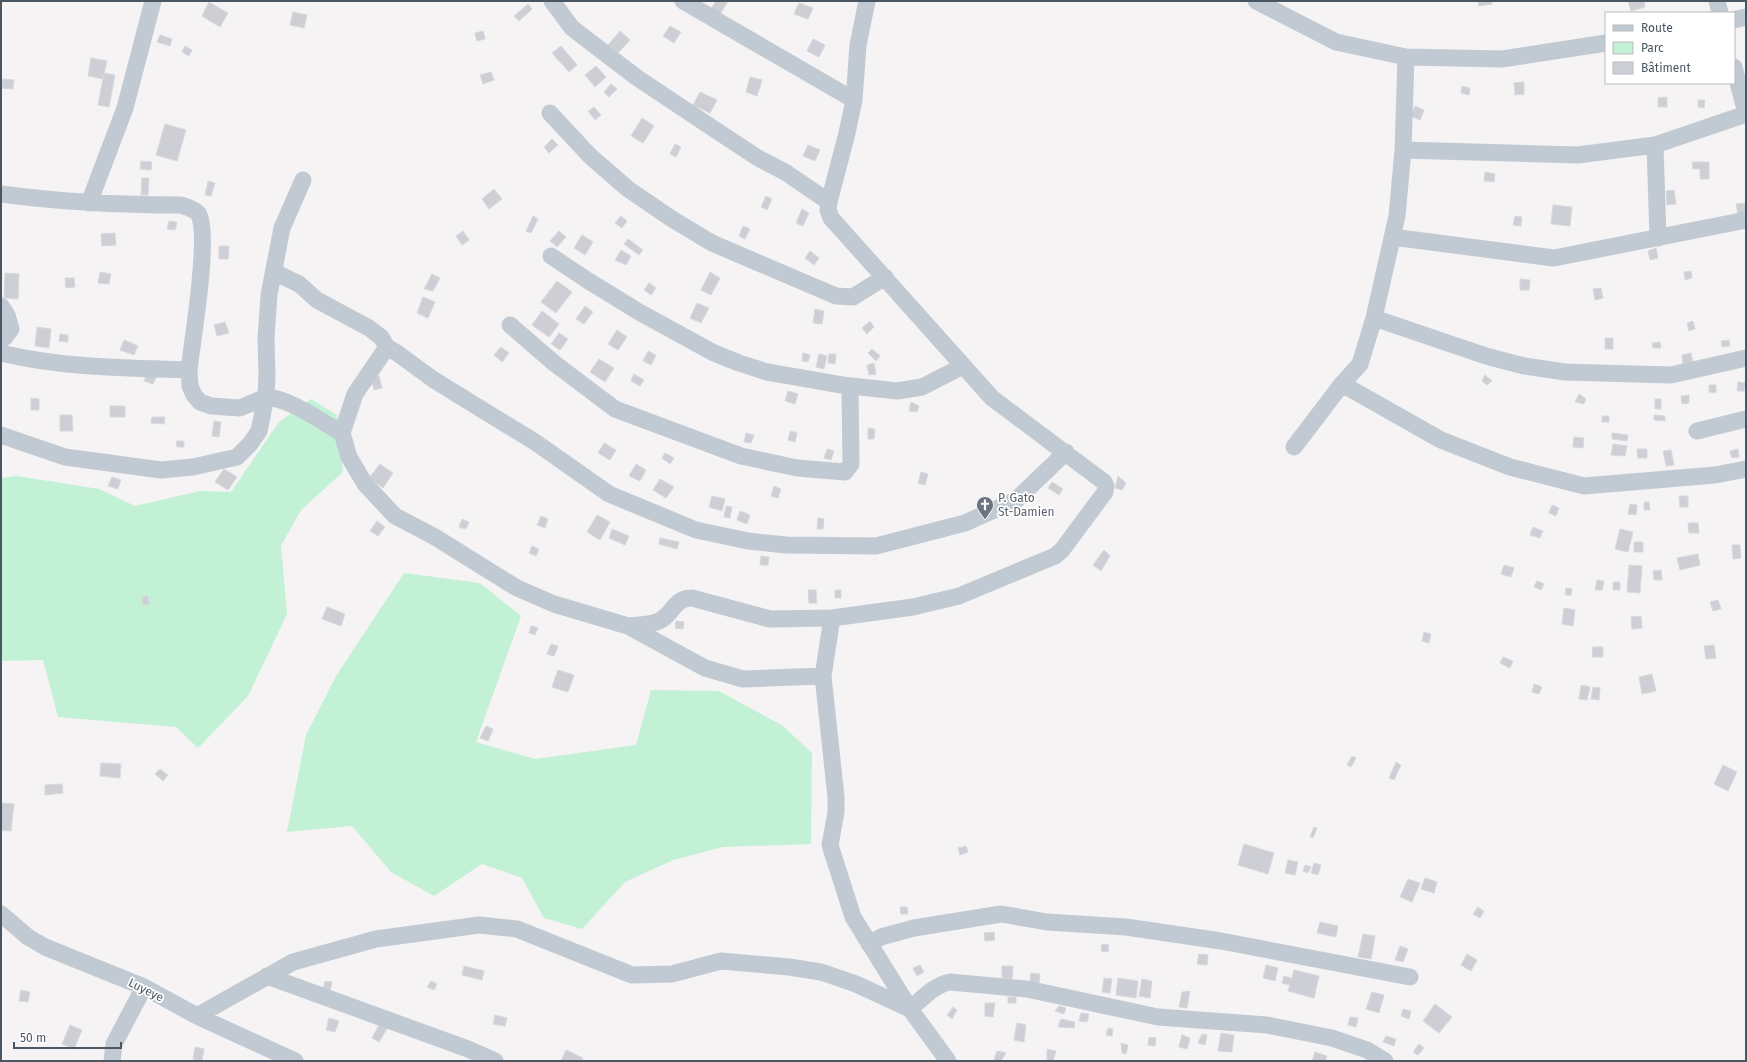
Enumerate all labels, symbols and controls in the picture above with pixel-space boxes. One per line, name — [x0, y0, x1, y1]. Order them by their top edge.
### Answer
legend — [1605, 12, 1735, 84]
text: Route — [1641, 21, 1673, 35]
text: Parc — [1641, 41, 1664, 55]
text: Bâtiment — [1641, 61, 1691, 75]
place label: P. Gato St-Damien — [998, 491, 1055, 519]
church icon: P. Gato St-Damien — [975, 495, 995, 520]
street label: Luyeye — [126, 975, 166, 1005]
scale bar — [14, 1024, 121, 1050]
text: 50 m — [20, 1031, 46, 1045]

